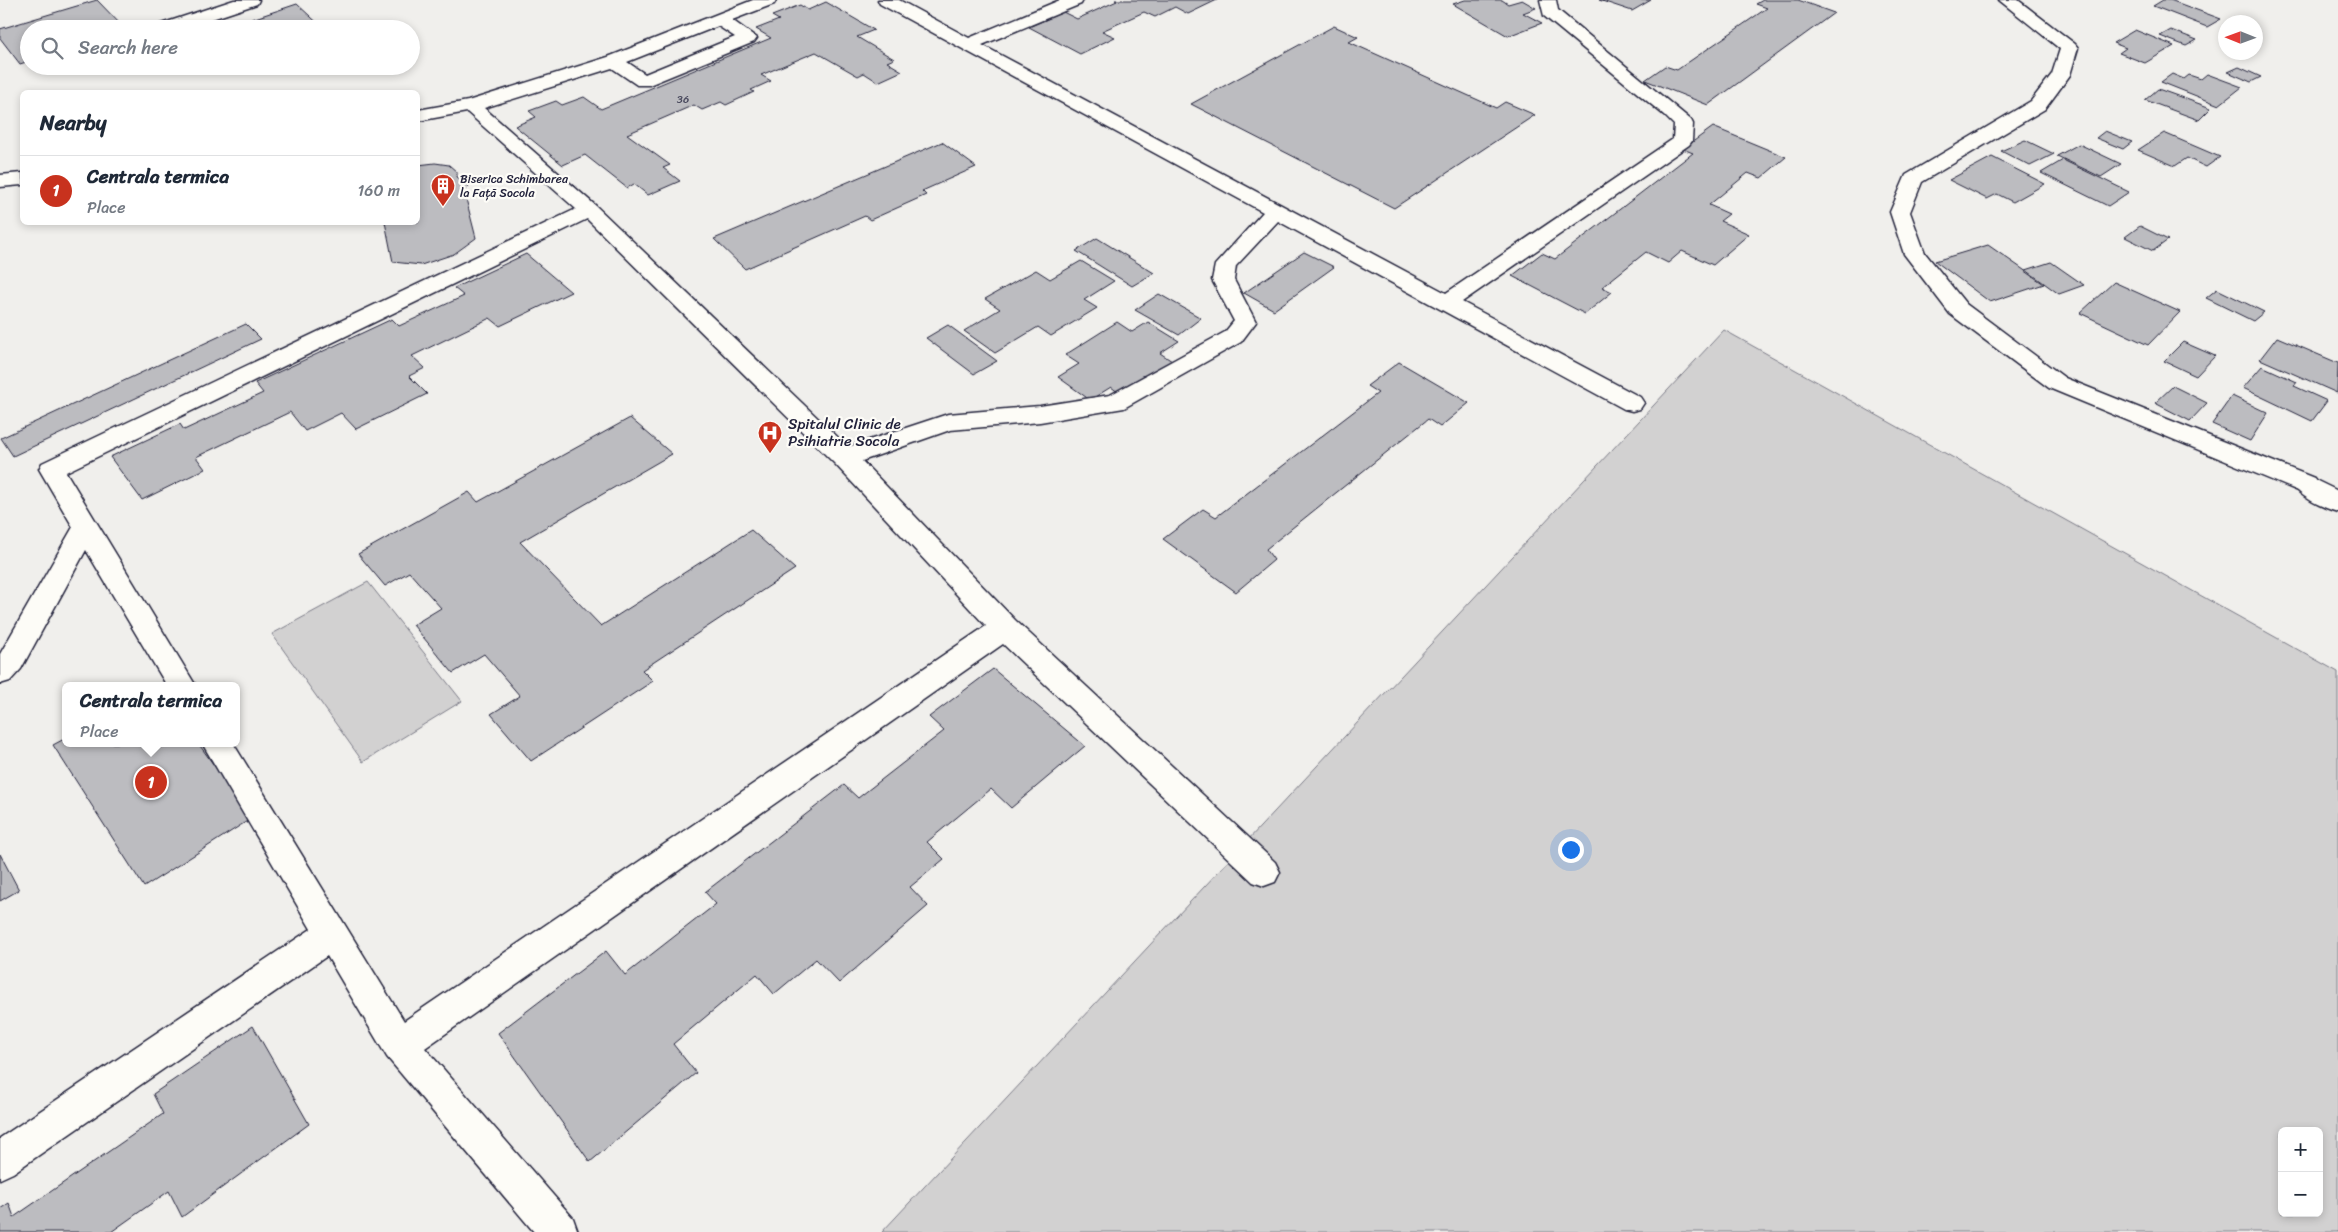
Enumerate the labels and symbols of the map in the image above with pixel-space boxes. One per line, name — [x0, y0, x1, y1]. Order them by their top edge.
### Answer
north arrow — [2218, 15, 2263, 60]
house number: 36 — [677, 90, 689, 109]
place label: Biserica Schimbarea la Față Socola — [460, 168, 569, 204]
building icon: Biserica Schimbarea la Față Socola — [430, 173, 456, 207]
place label: Spitalul Clinic de Psihiatrie Socola — [788, 411, 901, 454]
hospital icon: Spitalul Clinic de Psihiatrie Socola — [757, 420, 783, 454]
pin: 1 — [135, 763, 167, 801]
your location — [1558, 837, 1584, 863]

